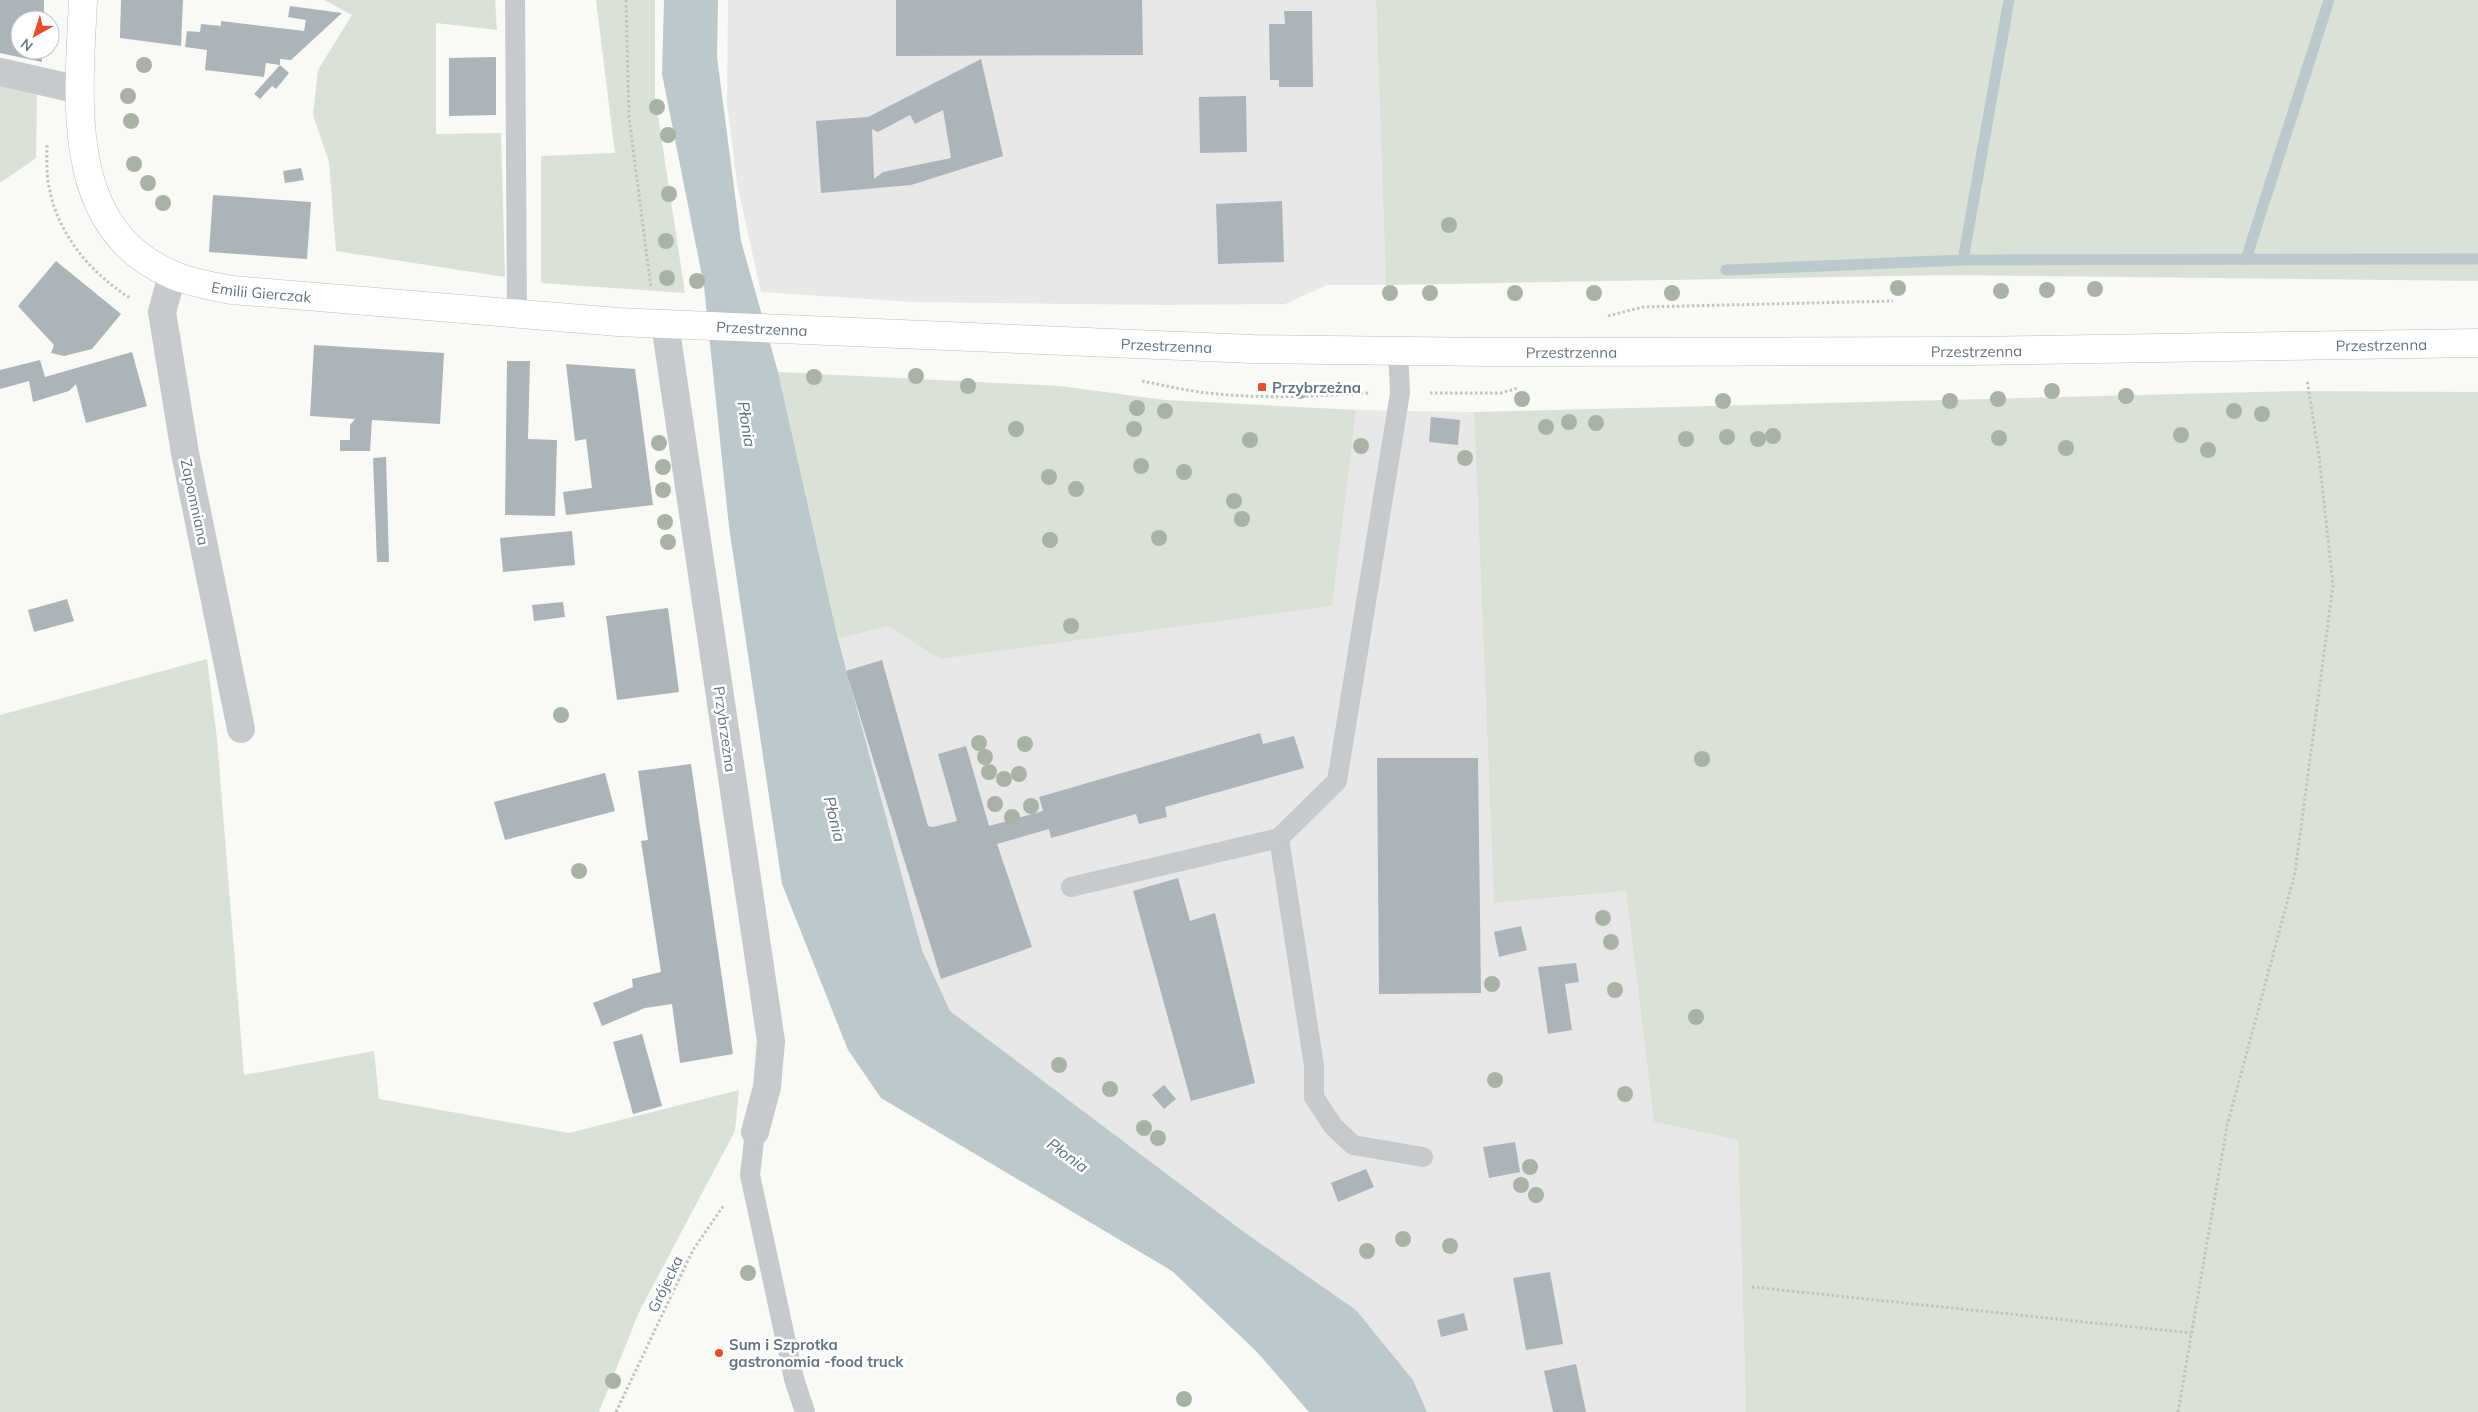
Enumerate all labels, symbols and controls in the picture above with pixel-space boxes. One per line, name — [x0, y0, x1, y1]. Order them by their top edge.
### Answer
north arrow — [10, 10, 60, 60]
text: N — [17, 35, 37, 55]
street label: Emilii Gierczak — [210, 277, 312, 306]
street label: Przestrzenna — [716, 317, 808, 340]
street label: Przestrzenna — [1120, 334, 1213, 357]
street label: Przestrzenna — [2336, 334, 2427, 355]
street label: Przestrzenna — [1931, 341, 2022, 361]
street label: Przestrzenna — [1526, 342, 1617, 361]
place label: Przybrzeżna — [1272, 378, 1361, 397]
marker: Przybrzeżna — [1256, 381, 1268, 393]
water label: Płonia — [734, 400, 761, 449]
street label: Zapomniana — [177, 457, 213, 547]
street label: Przybrzeżna — [710, 685, 740, 773]
water label: Płonia — [820, 794, 850, 844]
water label: Płonia — [1043, 1133, 1093, 1177]
street label: Grójecka — [643, 1253, 687, 1315]
place label: Sum i Szprotka gastronomia -food truck — [729, 1335, 904, 1371]
marker: Sum i Szprotka gastronomia -food truck — [713, 1347, 725, 1359]

